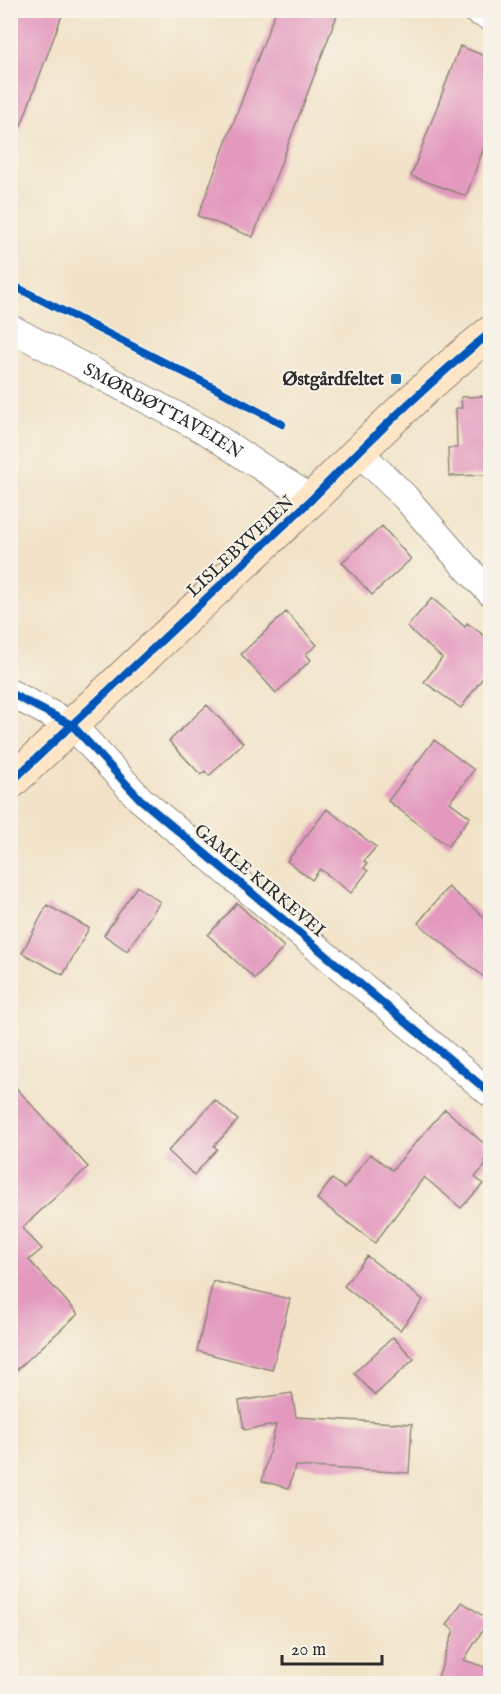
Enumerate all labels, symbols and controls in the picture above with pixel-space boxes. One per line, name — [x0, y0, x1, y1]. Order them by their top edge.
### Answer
street label: SMØRBØTTAVEIEN — [79, 359, 247, 465]
place label: Østgårdfeltet — [283, 369, 385, 392]
marker: Østgårdfeltet — [389, 372, 403, 386]
street label: LISLEBYVEIEN — [182, 491, 300, 603]
street label: GAMLE KIRKEVEI — [189, 820, 330, 943]
scale bar — [282, 1628, 382, 1666]
text: 20 m — [291, 1639, 326, 1662]

